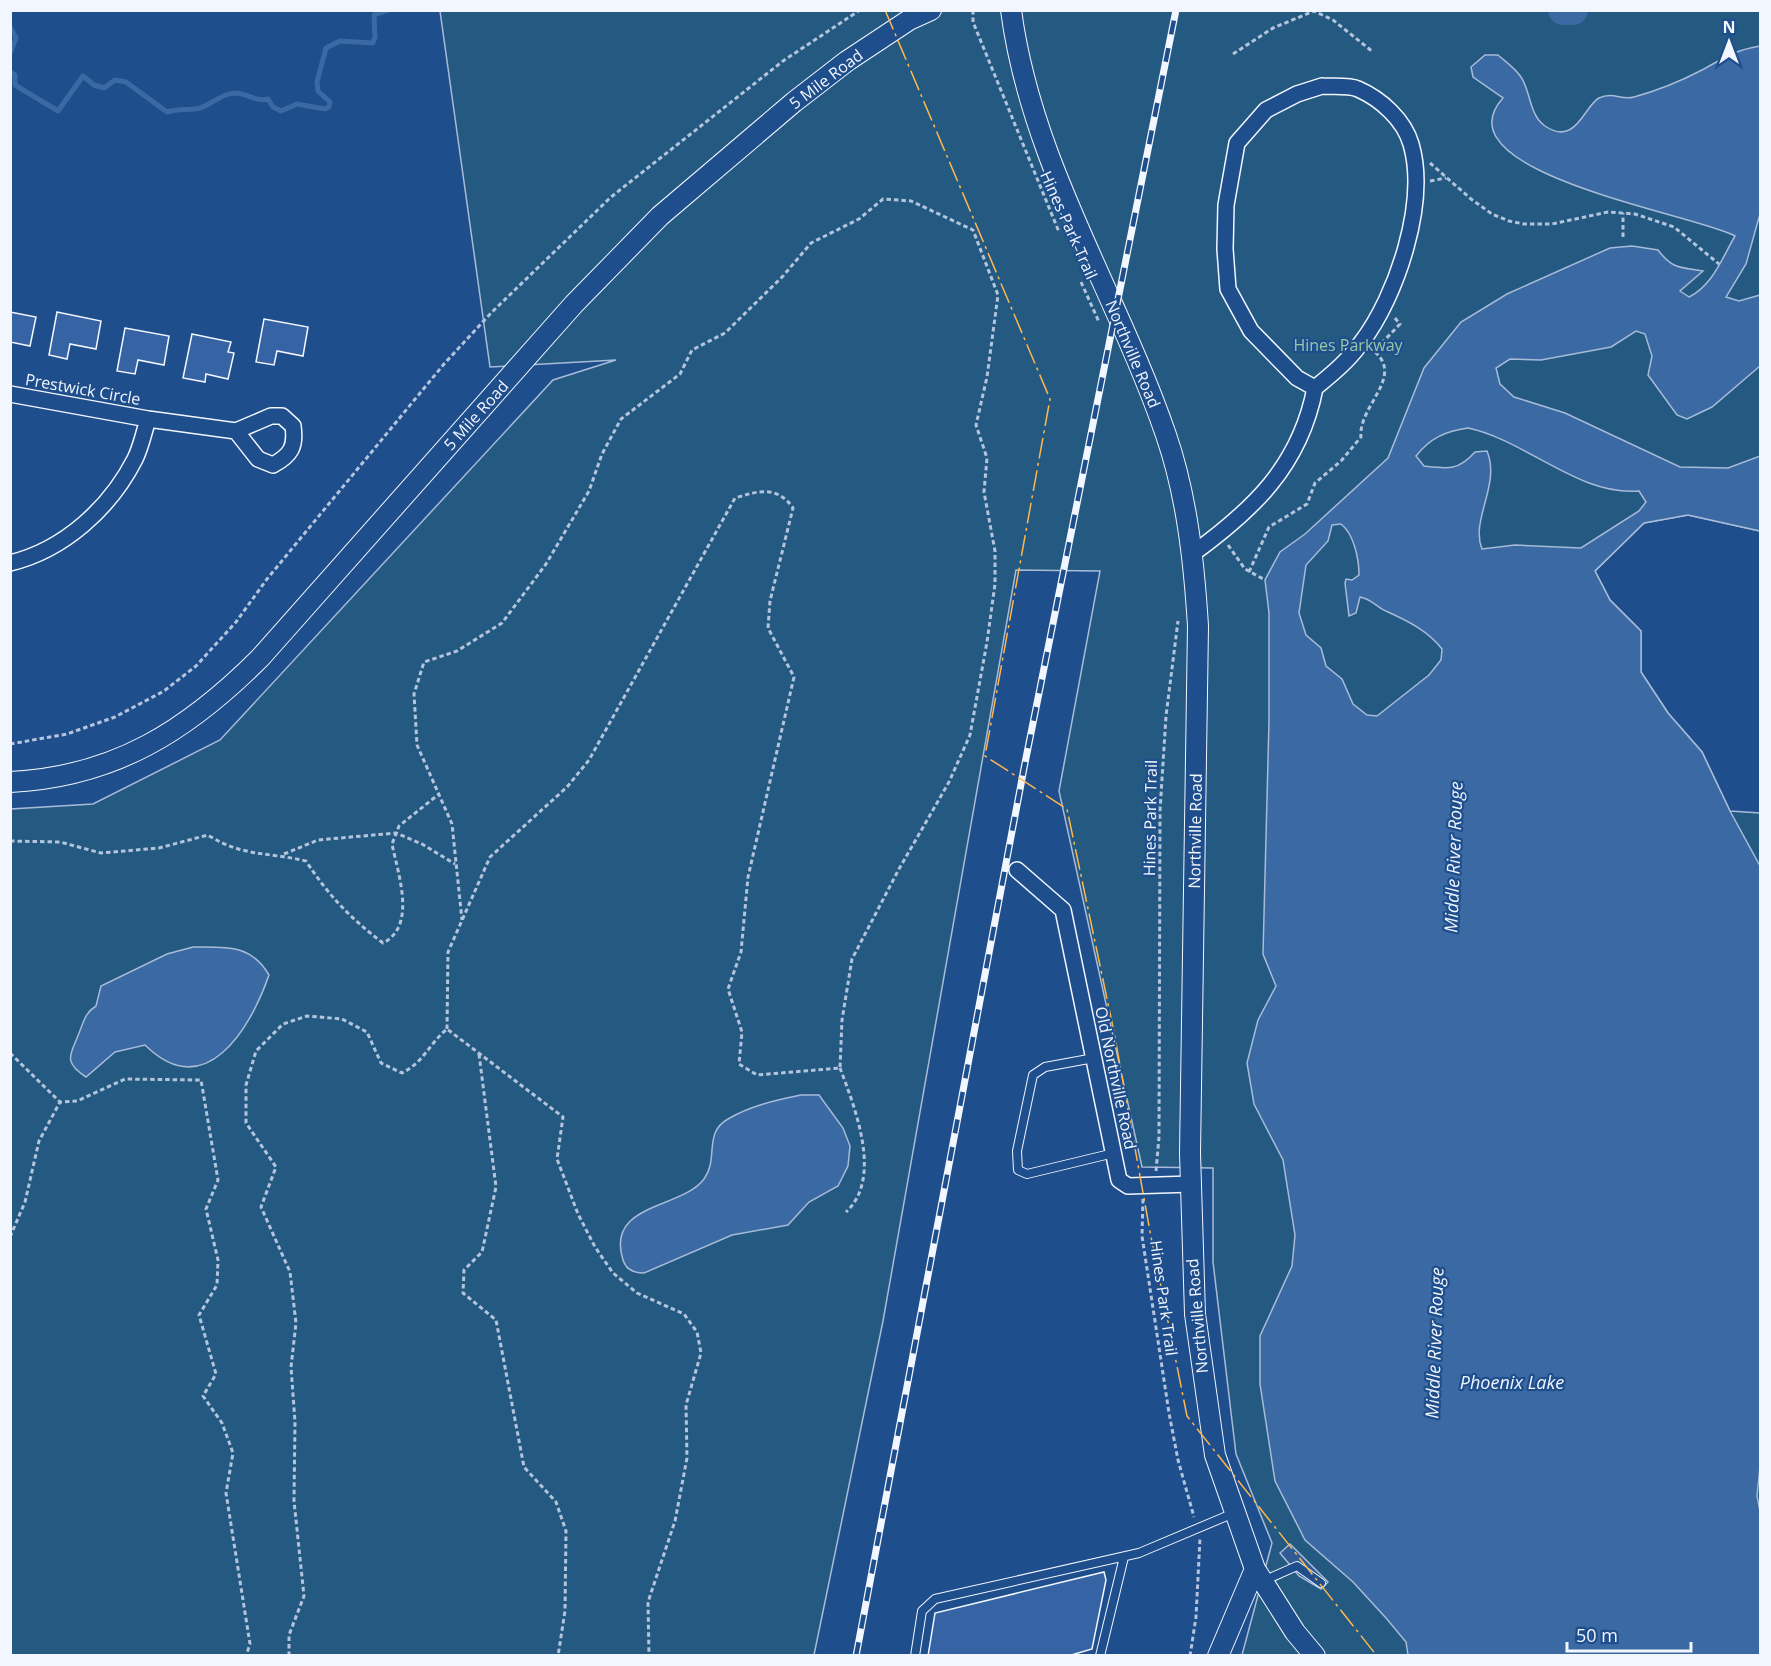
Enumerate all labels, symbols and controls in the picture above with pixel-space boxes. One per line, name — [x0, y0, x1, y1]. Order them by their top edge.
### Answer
north arrow — [1699, 12, 1759, 72]
text: N — [1722, 16, 1736, 38]
street label: 5 Mile Road — [785, 44, 867, 114]
street label: Hines Park Trail — [1035, 167, 1103, 283]
street label: Northville Road — [1100, 297, 1166, 411]
park label: Hines Parkway — [1293, 334, 1404, 356]
street label: Prestwick Circle — [24, 368, 142, 410]
street label: 5 Mile Road — [439, 375, 513, 455]
street label: Hines Park Trail — [1138, 760, 1162, 876]
street label: Northville Road — [1183, 773, 1207, 889]
water label: Middle River Rouge — [1438, 781, 1468, 933]
street label: Old Northville Road — [1090, 1005, 1142, 1151]
street label: Hines Park Trail — [1145, 1239, 1183, 1357]
street label: Northville Road — [1181, 1258, 1213, 1374]
water label: Middle River Rouge — [1419, 1267, 1449, 1419]
water label: Phoenix Lake — [1460, 1370, 1564, 1394]
scale bar — [1567, 1615, 1692, 1653]
text: 50 m — [1576, 1623, 1618, 1647]

